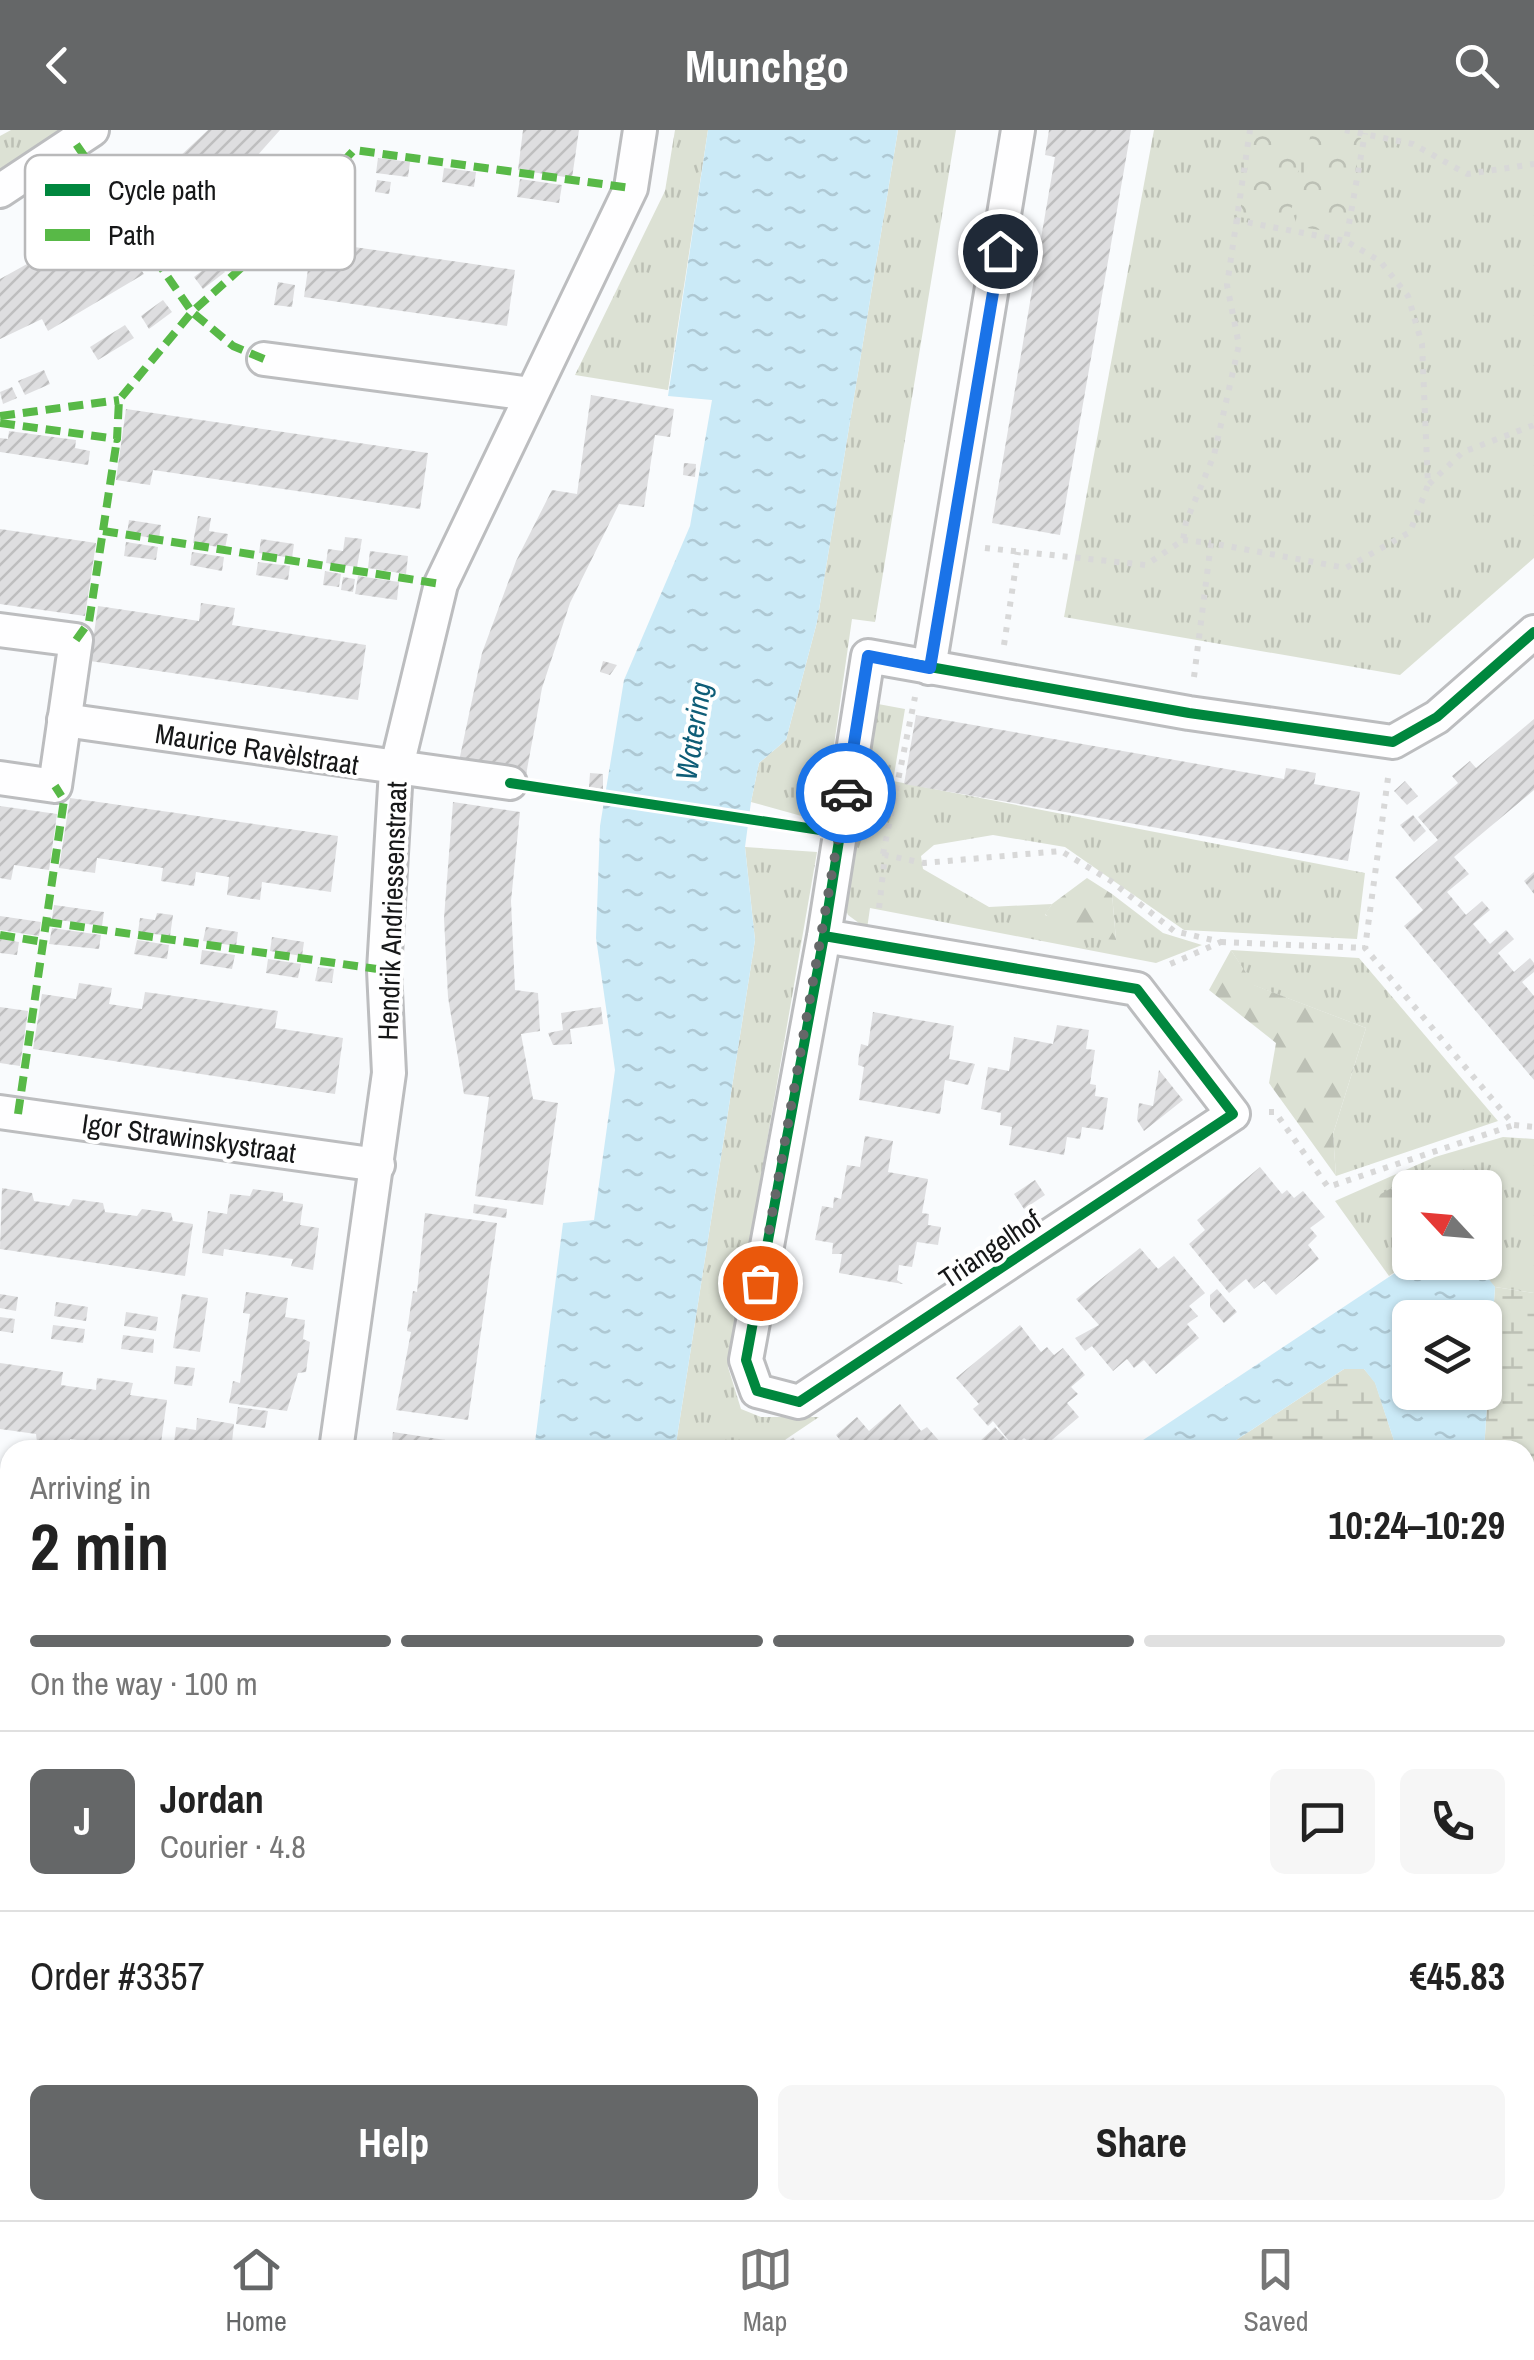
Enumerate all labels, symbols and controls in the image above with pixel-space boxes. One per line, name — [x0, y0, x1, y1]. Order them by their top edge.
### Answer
text: Munchgo — [685, 35, 849, 96]
icon: back — [30, 38, 85, 93]
icon: search — [1449, 38, 1504, 93]
legend — [25, 155, 355, 270]
text: Cycle path — [108, 171, 216, 209]
pin — [958, 209, 1043, 294]
text: Path — [108, 216, 155, 254]
icon: home — [973, 224, 1028, 279]
water label: Watering — [665, 679, 721, 783]
street label: Maurice Ravèlstraat — [153, 714, 361, 784]
courier — [796, 743, 896, 843]
icon: car — [819, 766, 874, 821]
street label: Hendrik Andriessenstraat — [368, 781, 416, 1041]
street label: Igor Strawinskystraat — [80, 1104, 298, 1172]
north arrow — [1392, 1170, 1502, 1280]
map controls — [1392, 1170, 1502, 1410]
street label: Triangelhof — [932, 1201, 1049, 1297]
pin — [718, 1241, 803, 1326]
icon: bag — [733, 1256, 788, 1311]
button: layers — [1392, 1300, 1502, 1410]
text: Arriving in — [30, 1466, 151, 1509]
text: 10:24–10:29 — [1328, 1500, 1505, 1551]
text: 2 min — [30, 1503, 169, 1590]
text: On the way · 100 m — [30, 1662, 258, 1705]
button: chat — [1270, 1769, 1375, 1874]
button: phone — [1400, 1769, 1505, 1874]
text: Jordan — [160, 1774, 264, 1825]
text: J — [74, 1796, 91, 1847]
text: Courier · 4.8 — [160, 1825, 306, 1868]
text: Order #3357 — [30, 1951, 205, 2002]
text: €45.83 — [1410, 1951, 1505, 2002]
button: Help — [30, 2085, 758, 2200]
button: Share — [778, 2085, 1505, 2200]
tab: Home — [225, 2242, 287, 2340]
tab: Map — [738, 2242, 793, 2340]
tab: Saved — [1243, 2242, 1309, 2340]

